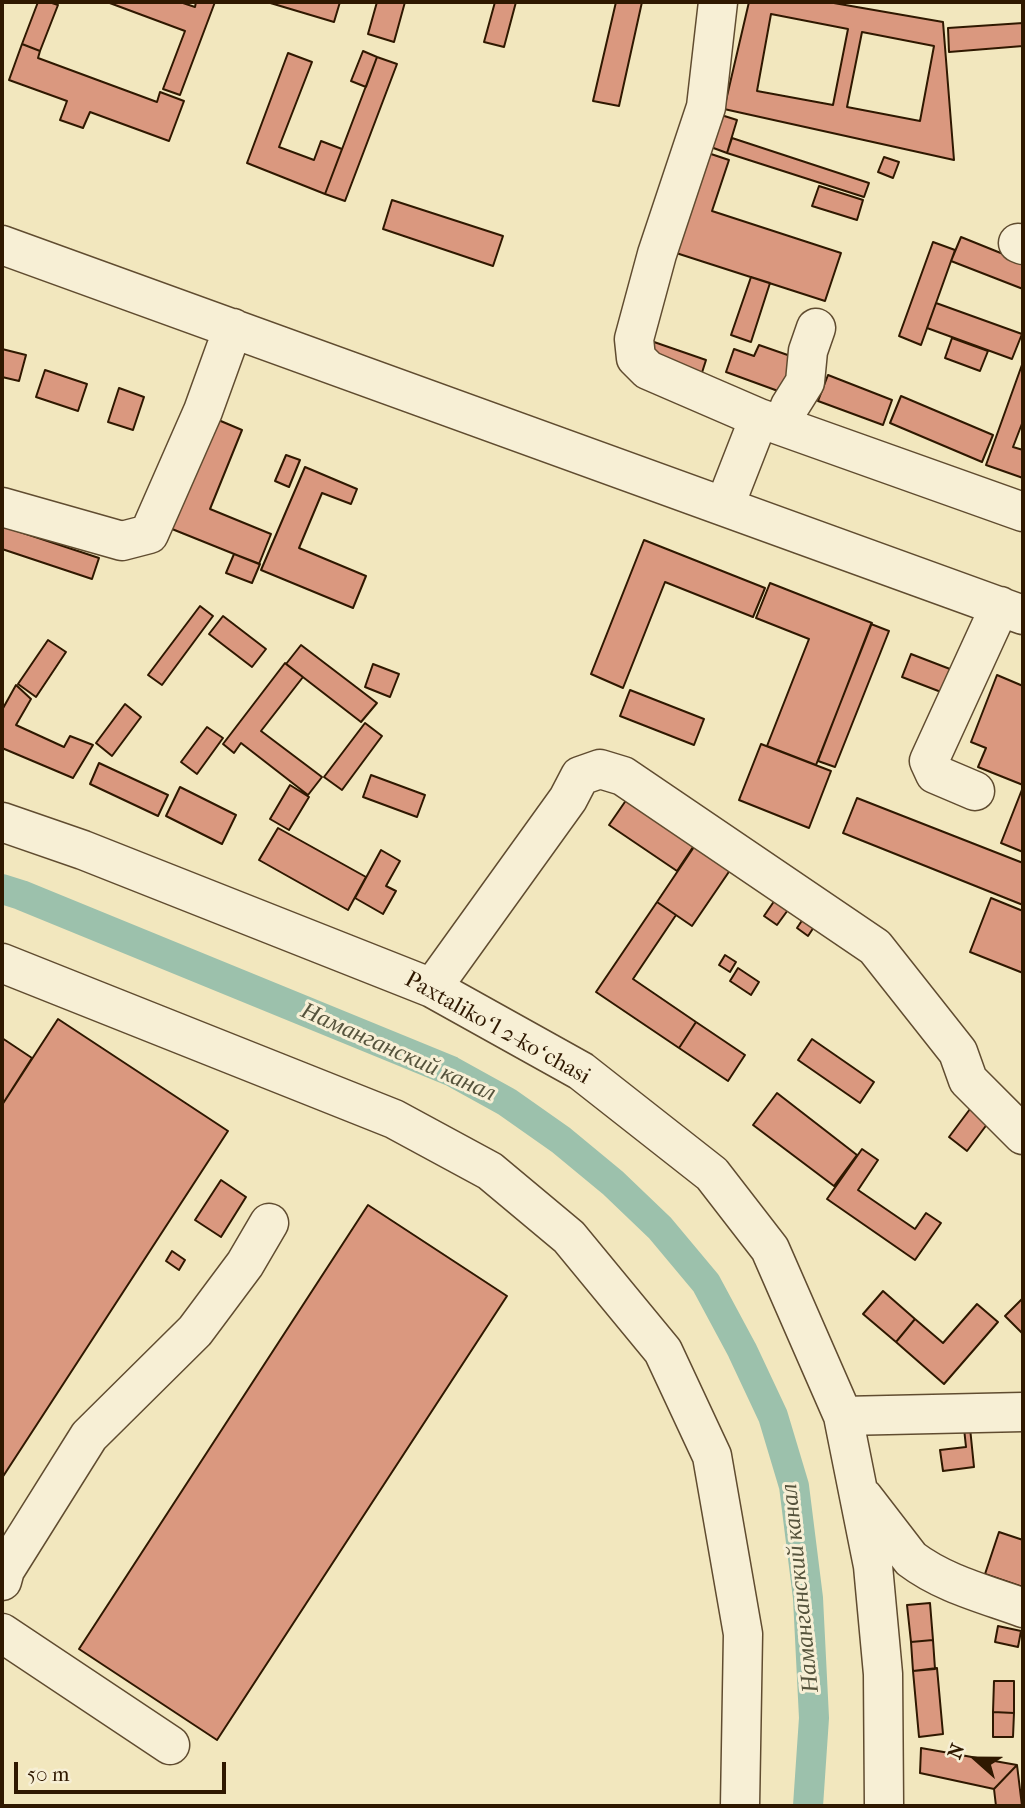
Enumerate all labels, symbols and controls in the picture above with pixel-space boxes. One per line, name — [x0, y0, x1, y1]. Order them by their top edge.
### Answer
street label: Paxtalikoʻl 2-koʻchasi — [399, 967, 595, 1091]
water label: Наманганский канал — [296, 997, 500, 1109]
water label: Наманганский канал — [776, 1482, 826, 1694]
north arrow — [941, 1724, 1011, 1794]
text: N — [944, 1741, 969, 1762]
scale bar — [18, 1748, 229, 1792]
text: 50 m — [27, 1762, 70, 1786]

